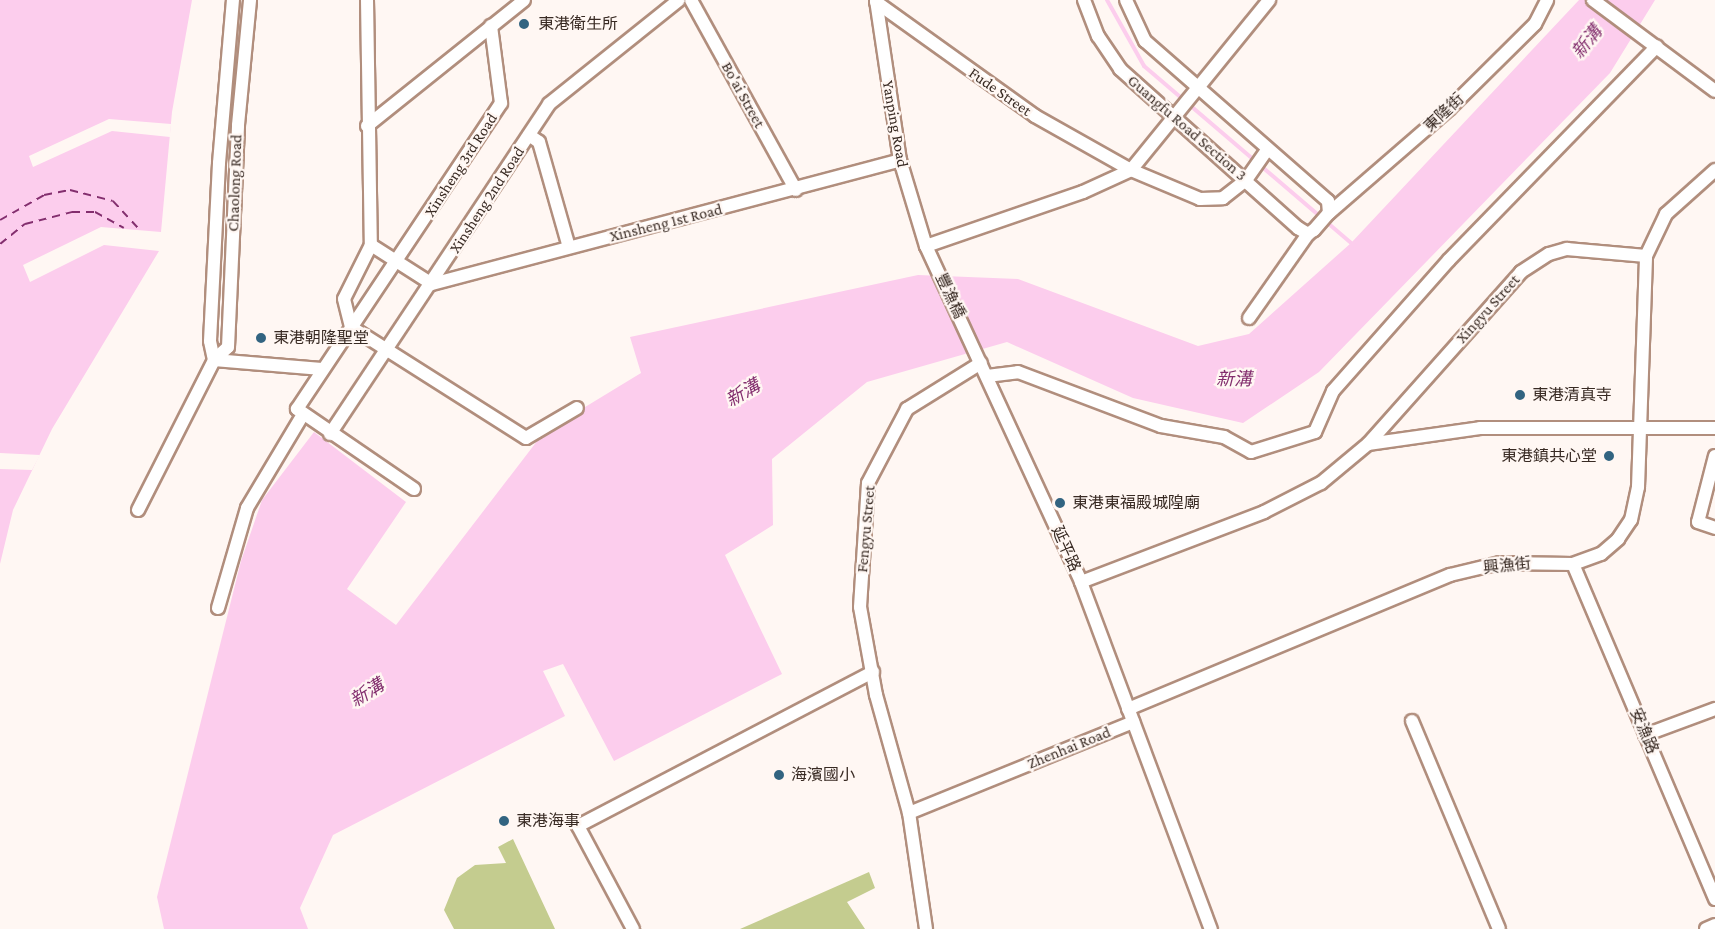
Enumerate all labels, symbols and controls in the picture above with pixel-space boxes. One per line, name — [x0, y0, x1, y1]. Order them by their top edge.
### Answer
place label: 東港衛生所 — [538, 14, 618, 34]
marker: 東港衛生所 — [515, 15, 533, 33]
water label: 新溝 — [1567, 21, 1607, 63]
street label: Bo'ai Street — [717, 59, 769, 131]
street label: Fude Street — [965, 63, 1035, 121]
street label: Guangfu Road Section 3 — [1123, 71, 1251, 185]
street label: Yanping Road — [878, 79, 912, 169]
street label: 東隆街 — [1420, 90, 1468, 136]
street label: Xinsheng 3rd Road — [420, 109, 502, 221]
street label: Chaolong Road — [224, 134, 246, 232]
street label: Xinsheng 2nd Road — [445, 143, 529, 257]
street label: Xinsheng 1st Road — [608, 200, 724, 246]
street label: 豐漁橋 — [931, 270, 969, 322]
street label: Xingyu Street — [1452, 271, 1524, 347]
place label: 東港朝隆聖堂 — [273, 328, 369, 348]
marker: 東港朝隆聖堂 — [254, 331, 268, 345]
water label: 新溝 — [1216, 368, 1252, 390]
water label: 新溝 — [722, 375, 764, 411]
place label: 東港清真寺 — [1532, 385, 1612, 405]
marker: 東港清真寺 — [1513, 388, 1527, 402]
place label: 東港鎮共心堂 — [1501, 446, 1597, 466]
marker: 東港鎮共心堂 — [1602, 449, 1616, 463]
street label: Fengyu Street — [853, 485, 879, 573]
place label: 東港東福殿城隍廟 — [1072, 493, 1200, 513]
marker: 東港東福殿城隍廟 — [1053, 496, 1067, 510]
street label: 延平路 — [1047, 523, 1085, 575]
street label: 興漁街 — [1482, 554, 1532, 578]
water label: 新溝 — [346, 674, 388, 712]
street label: 安漁路 — [1626, 705, 1662, 757]
street label: Zhenhai Road — [1025, 723, 1113, 773]
place label: 海濱國小 — [791, 765, 855, 785]
marker: 海濱國小 — [772, 768, 786, 782]
place label: 東港海事 — [516, 811, 580, 831]
marker: 東港海事 — [497, 814, 511, 828]

